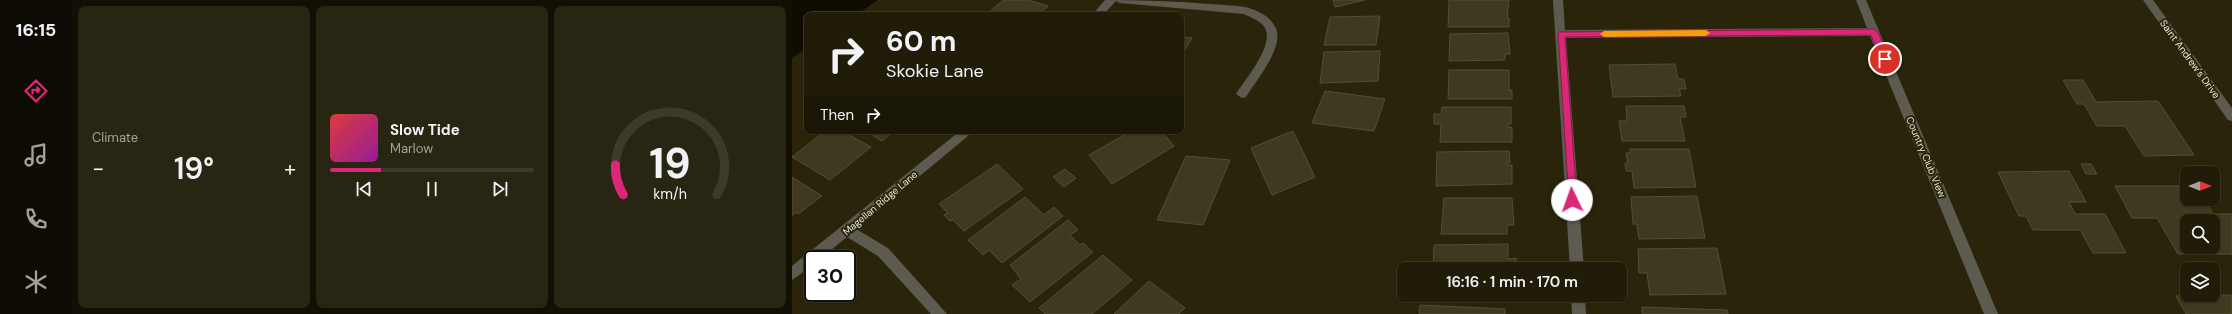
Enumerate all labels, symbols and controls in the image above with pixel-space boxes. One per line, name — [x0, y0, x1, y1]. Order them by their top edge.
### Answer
street label: Saint Andrew's Drive — [2157, 17, 2223, 101]
text: 16:15 — [16, 18, 56, 42]
text: 60 m — [886, 23, 956, 60]
icon: right — [820, 28, 872, 80]
pin — [1868, 42, 1902, 76]
icon: arrive — [1874, 48, 1896, 70]
text: Skokie Lane — [886, 59, 984, 83]
icon: directions — [22, 77, 50, 105]
icon: right — [862, 104, 884, 126]
text: Then — [820, 105, 854, 125]
street label: Country Club View — [1903, 115, 1949, 200]
text: Slow Tide — [390, 120, 460, 140]
text: Climate — [92, 129, 138, 146]
text: 19 — [649, 137, 691, 191]
text: Marlow — [390, 140, 433, 157]
icon: music — [22, 141, 50, 169]
text: 19° — [174, 149, 214, 188]
text: − — [92, 154, 104, 183]
text: + — [284, 154, 296, 183]
north arrow — [2180, 166, 2220, 206]
map controls — [2180, 166, 2220, 302]
street label: Magellan Ridge Lane — [840, 168, 920, 238]
icon: previous — [353, 178, 375, 200]
icon: pause — [421, 178, 443, 200]
icon: next — [489, 178, 511, 200]
position arrow — [1551, 179, 1593, 221]
text: km/h — [653, 185, 687, 203]
icon: phone — [22, 205, 50, 233]
button: search — [2180, 214, 2220, 254]
speed limit sign: 30 — [804, 250, 856, 302]
button: layers — [2180, 262, 2220, 302]
icon: climate — [22, 268, 50, 296]
text: 16:16 · 1 min · 170 m — [1446, 272, 1578, 292]

